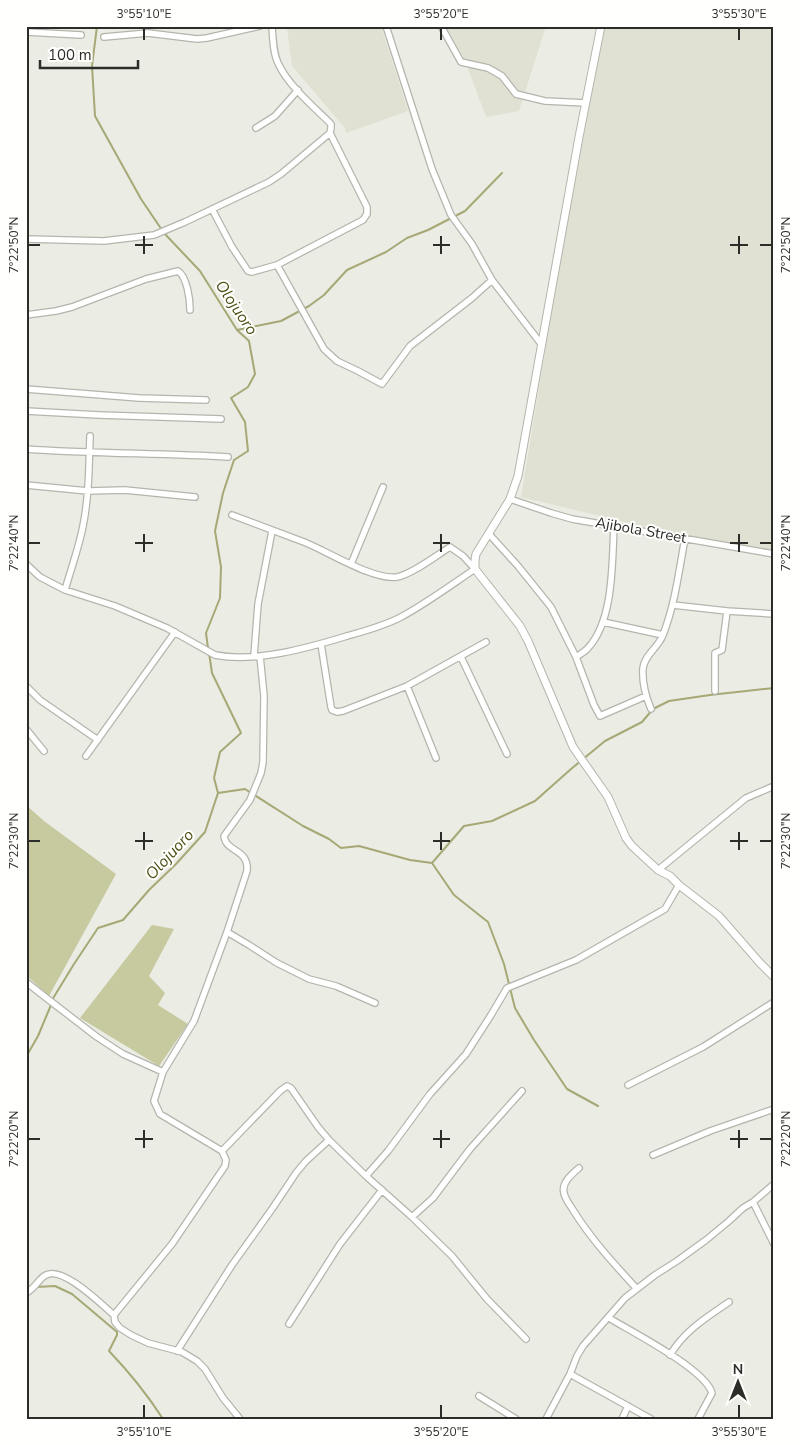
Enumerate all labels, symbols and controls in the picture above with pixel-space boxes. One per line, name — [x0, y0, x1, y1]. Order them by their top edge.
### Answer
text: 3°55'10"E — [117, 6, 171, 22]
text: 3°55'20"E — [414, 6, 468, 22]
text: 3°55'30"E — [712, 6, 766, 22]
scale bar — [40, 38, 138, 70]
text: 100 m — [48, 45, 92, 65]
text: 7°22'50"N — [6, 217, 22, 273]
text: 7°22'50"N — [778, 217, 794, 273]
water label: Olojuoro — [210, 276, 263, 339]
street label: Ajibola Street — [594, 512, 689, 548]
text: 7°22'40"N — [6, 515, 22, 571]
text: 7°22'40"N — [778, 515, 794, 571]
text: 7°22'30"N — [6, 813, 22, 869]
text: 7°22'30"N — [778, 813, 794, 869]
water label: Olojuoro — [141, 824, 199, 885]
text: 7°22'20"N — [6, 1111, 22, 1167]
text: 7°22'20"N — [778, 1111, 794, 1167]
north arrow — [712, 1358, 762, 1408]
text: N — [733, 1360, 743, 1379]
text: 3°55'10"E — [117, 1424, 171, 1440]
text: 3°55'20"E — [414, 1424, 468, 1440]
text: 3°55'30"E — [712, 1424, 766, 1440]

